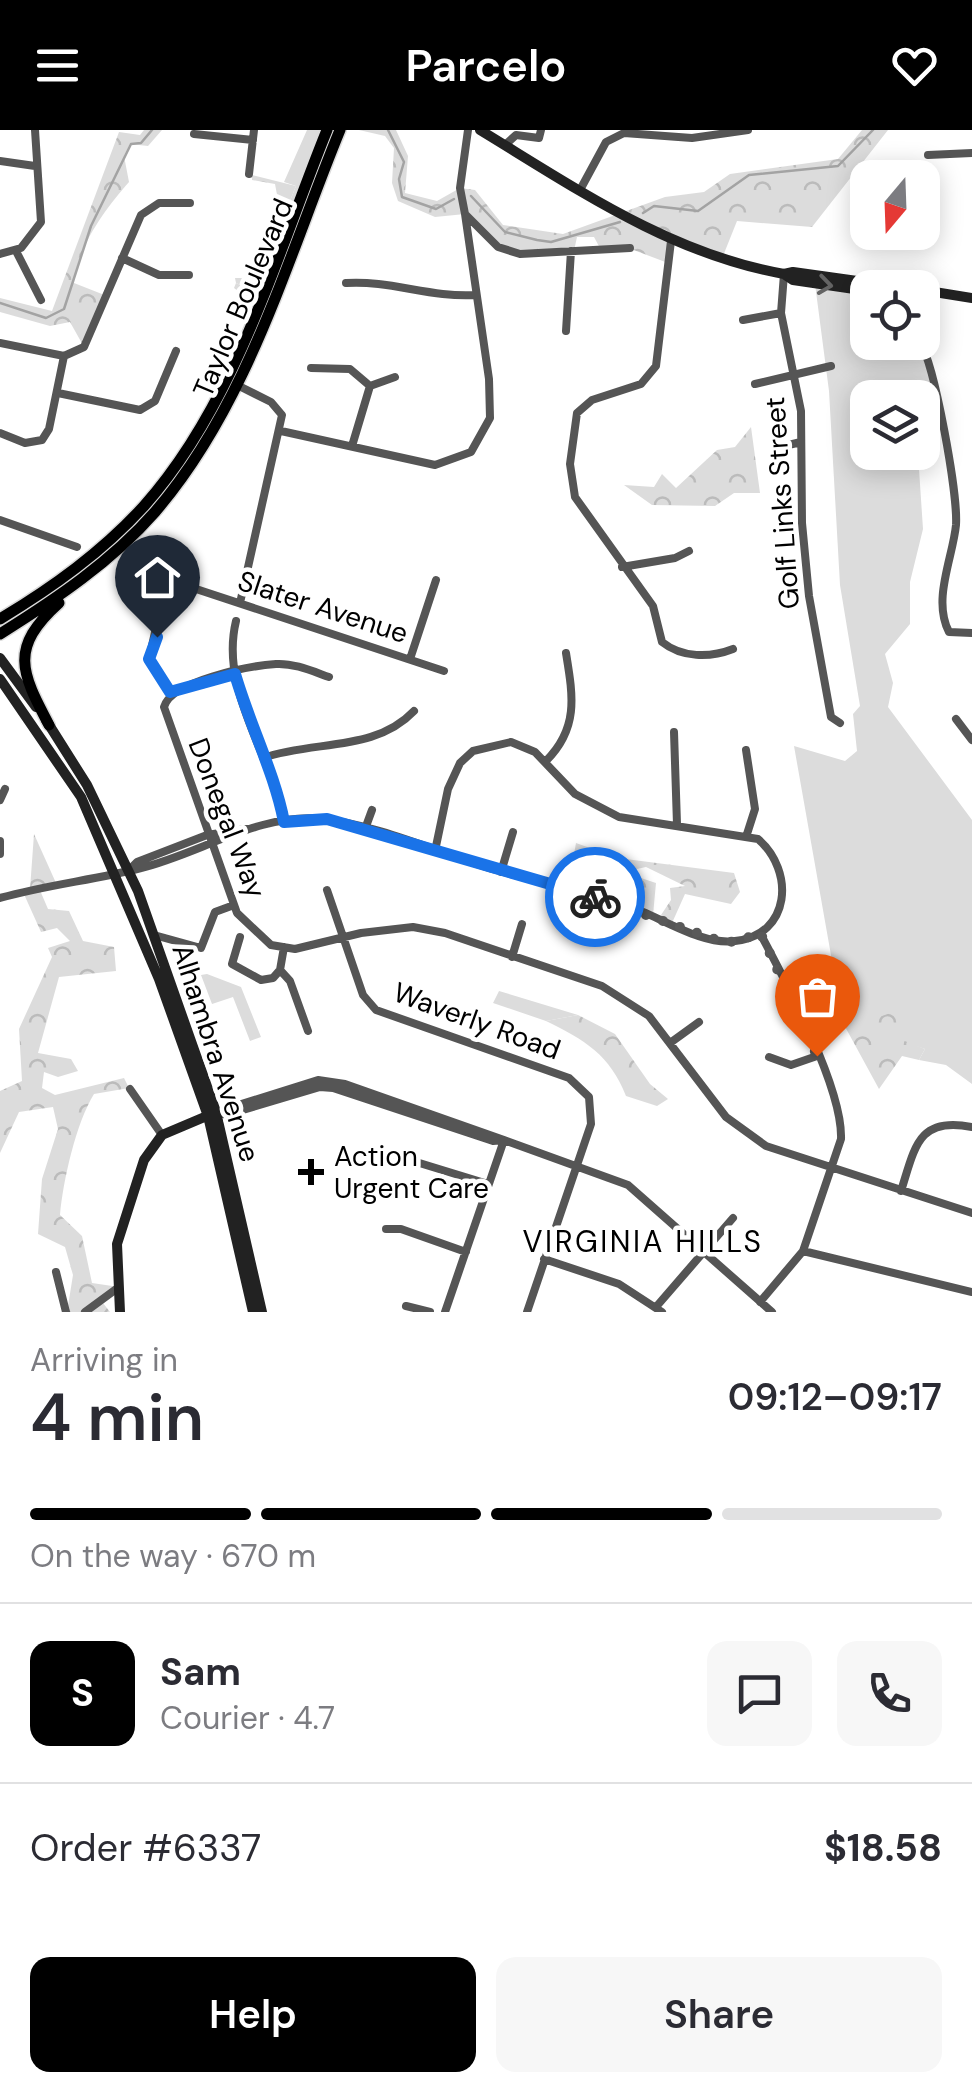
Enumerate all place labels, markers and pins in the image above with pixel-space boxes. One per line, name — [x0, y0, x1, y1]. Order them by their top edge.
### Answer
pin — [115, 535, 200, 638]
pin — [775, 954, 860, 1057]
place label: Action Urgent Care — [334, 1138, 489, 1207]
marker: Action Urgent Care — [298, 1159, 324, 1185]

